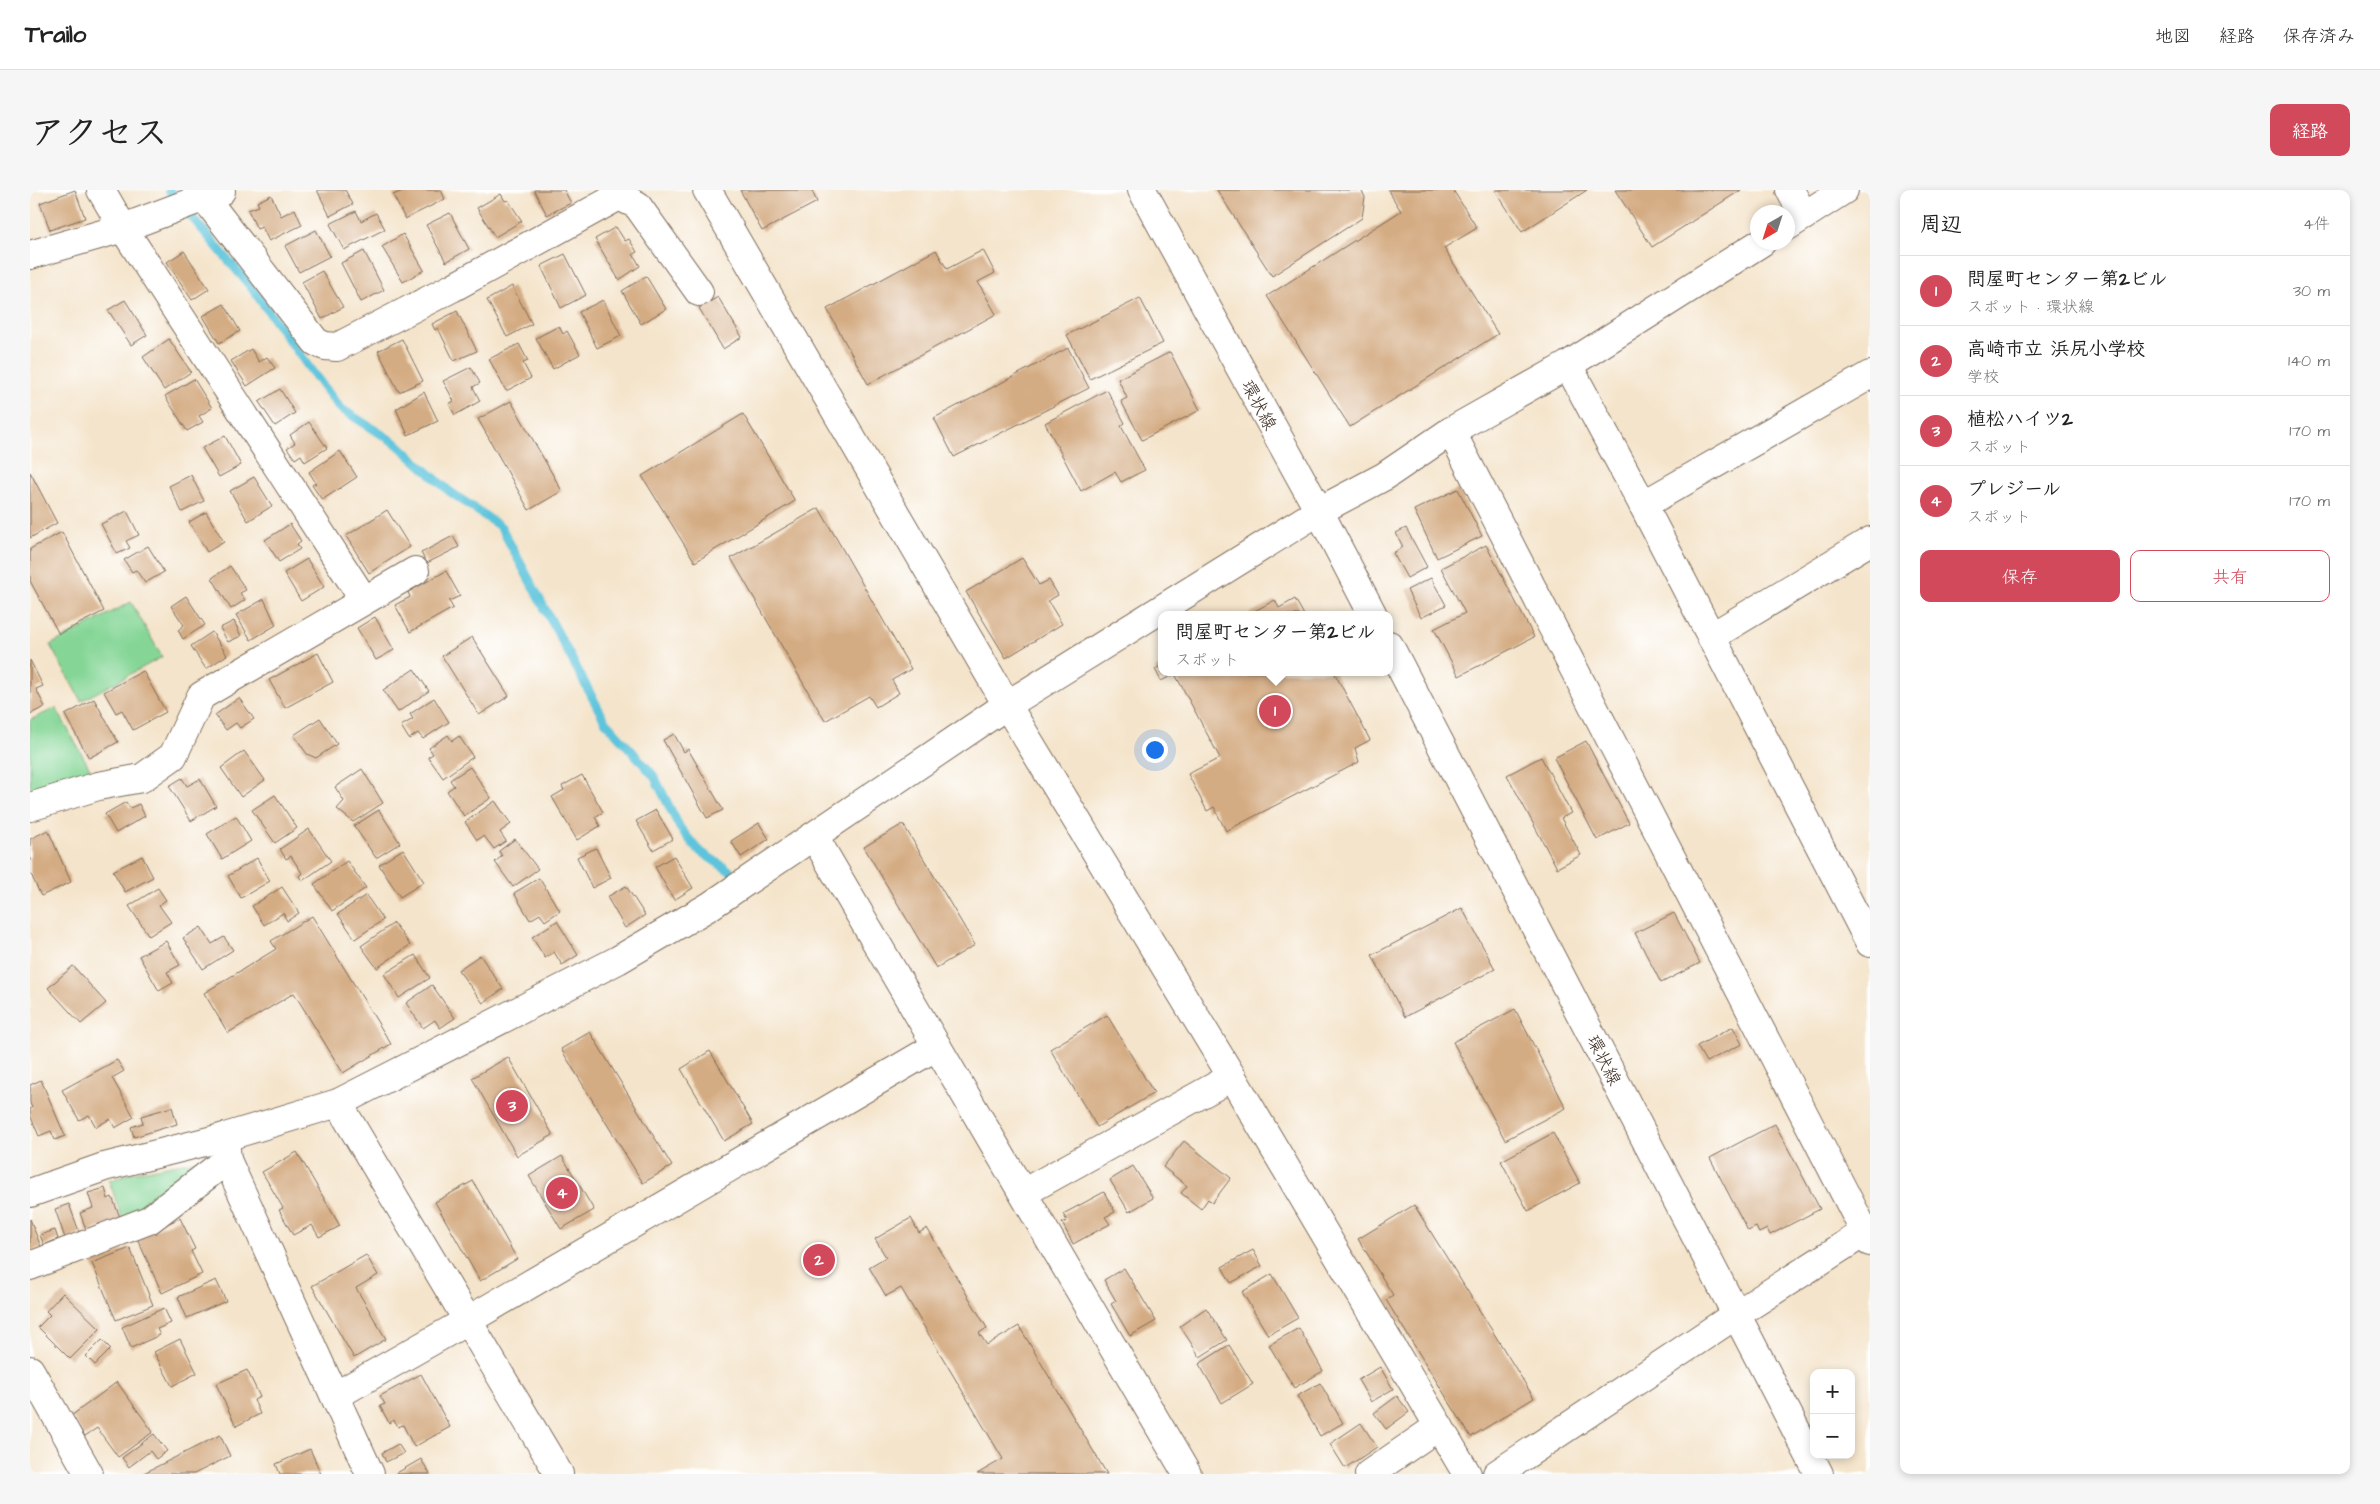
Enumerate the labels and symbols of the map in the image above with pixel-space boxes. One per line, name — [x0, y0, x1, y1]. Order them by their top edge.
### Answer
north arrow — [1750, 205, 1795, 250]
street label: 環状線 — [1235, 376, 1282, 435]
pin: 1 — [1259, 692, 1291, 730]
your location — [1142, 737, 1168, 763]
street label: 環状線 — [1580, 1030, 1627, 1090]
pin: 3 — [496, 1087, 528, 1125]
pin: 4 — [546, 1174, 578, 1212]
pin: 2 — [803, 1241, 835, 1279]

